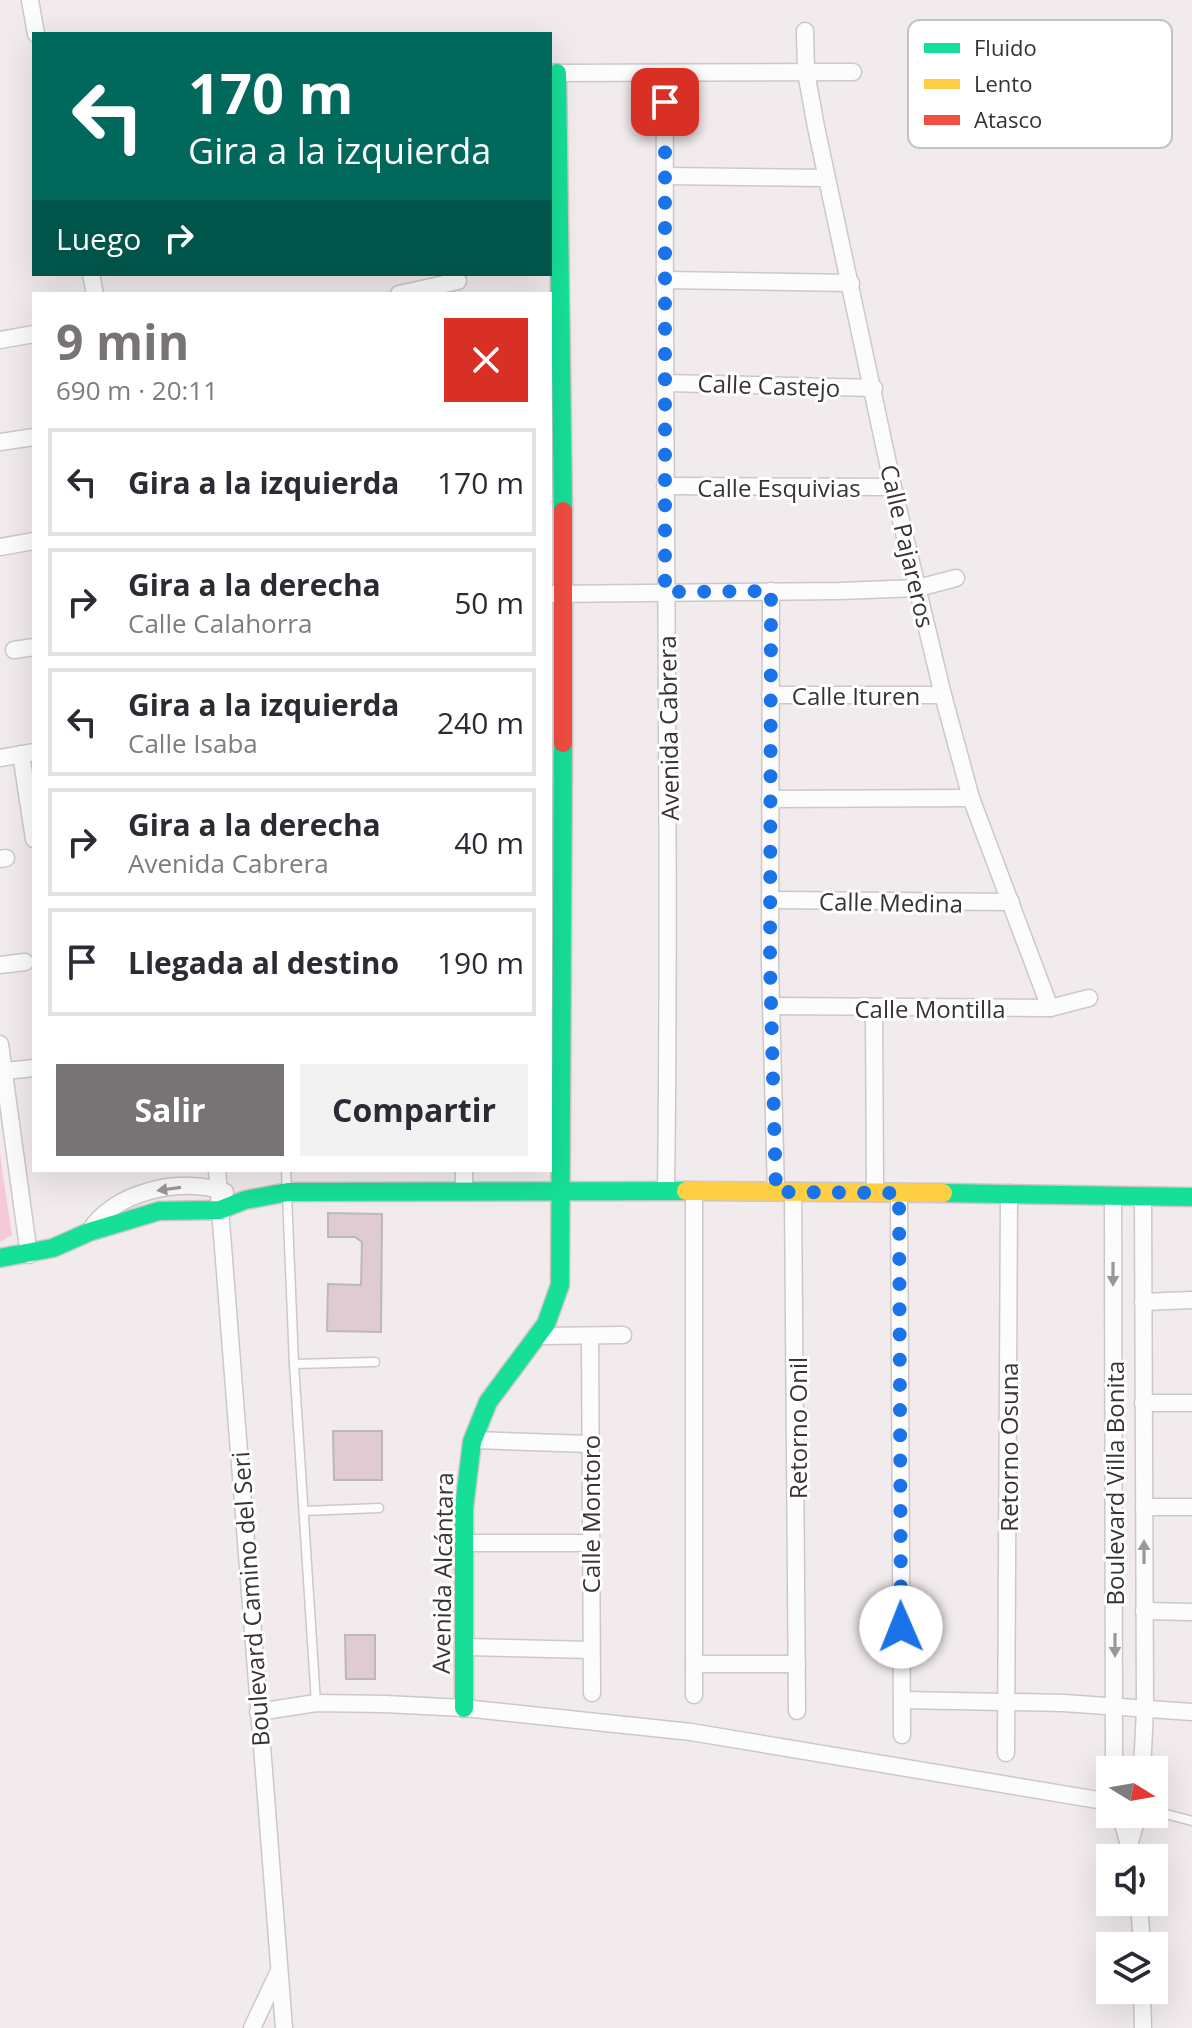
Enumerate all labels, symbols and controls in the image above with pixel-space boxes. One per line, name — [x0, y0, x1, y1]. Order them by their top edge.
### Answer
legend — [908, 20, 1172, 148]
text: Fluido — [974, 32, 1037, 62]
text: 170 m — [188, 54, 354, 130]
icon: left — [56, 64, 160, 168]
pin — [631, 68, 699, 136]
text: Lento — [974, 68, 1032, 98]
icon: arrive — [643, 80, 687, 124]
text: Atasco — [974, 104, 1042, 134]
text: Gira a la izquierda — [188, 126, 491, 175]
icon: right — [157, 216, 201, 260]
text: Luego — [56, 218, 141, 259]
text: 9 min — [56, 309, 189, 374]
button: close — [444, 318, 528, 402]
street label: Calle Castejo — [697, 366, 841, 404]
text: 690 m · 20:11 — [56, 372, 218, 408]
icon: left — [60, 460, 104, 504]
street label: Calle Pajareros — [873, 461, 943, 631]
text: Gira a la izquierda — [128, 462, 400, 503]
text: 170 m — [437, 462, 524, 503]
street label: Calle Esquivias — [697, 471, 861, 504]
text: Gira a la derecha — [128, 564, 381, 605]
icon: right — [60, 580, 104, 624]
text: 50 m — [454, 582, 524, 623]
text: Calle Calahorra — [128, 605, 312, 641]
street label: Avenida Cabrera — [650, 635, 686, 821]
street label: Calle Ituren — [792, 679, 920, 712]
text: Gira a la izquierda — [128, 684, 400, 725]
icon: left — [60, 700, 104, 744]
text: 240 m — [437, 702, 524, 743]
text: Calle Isaba — [128, 725, 258, 761]
text: Gira a la derecha — [128, 804, 381, 845]
icon: right — [60, 820, 104, 864]
text: 40 m — [454, 822, 524, 863]
text: Avenida Cabrera — [128, 845, 329, 881]
street label: Calle Medina — [819, 884, 963, 920]
icon: arrive — [60, 940, 104, 984]
text: Llegada al destino — [128, 942, 399, 983]
text: 190 m — [437, 942, 524, 983]
street label: Calle Montilla — [854, 992, 1006, 1025]
button: Salir — [56, 1064, 284, 1156]
button: Compartir — [300, 1064, 528, 1156]
one-way arrow — [156, 1183, 181, 1196]
one-way arrow — [1107, 1262, 1119, 1287]
street label: Retorno Onil — [781, 1357, 814, 1499]
street label: Boulevard Villa Bonita — [1098, 1361, 1131, 1605]
street label: Retorno Osuna — [992, 1362, 1025, 1532]
street label: Calle Montoro — [574, 1435, 607, 1593]
street label: Boulevard Camino del Seri — [223, 1451, 277, 1747]
street label: Avenida Alcántara — [424, 1472, 460, 1674]
one-way arrow — [1138, 1539, 1150, 1564]
position arrow — [859, 1585, 943, 1669]
one-way arrow — [1109, 1633, 1121, 1658]
north arrow — [1096, 1756, 1168, 1828]
map controls — [1096, 1756, 1168, 2004]
button: sound — [1096, 1844, 1168, 1916]
button: layers — [1096, 1932, 1168, 2004]

